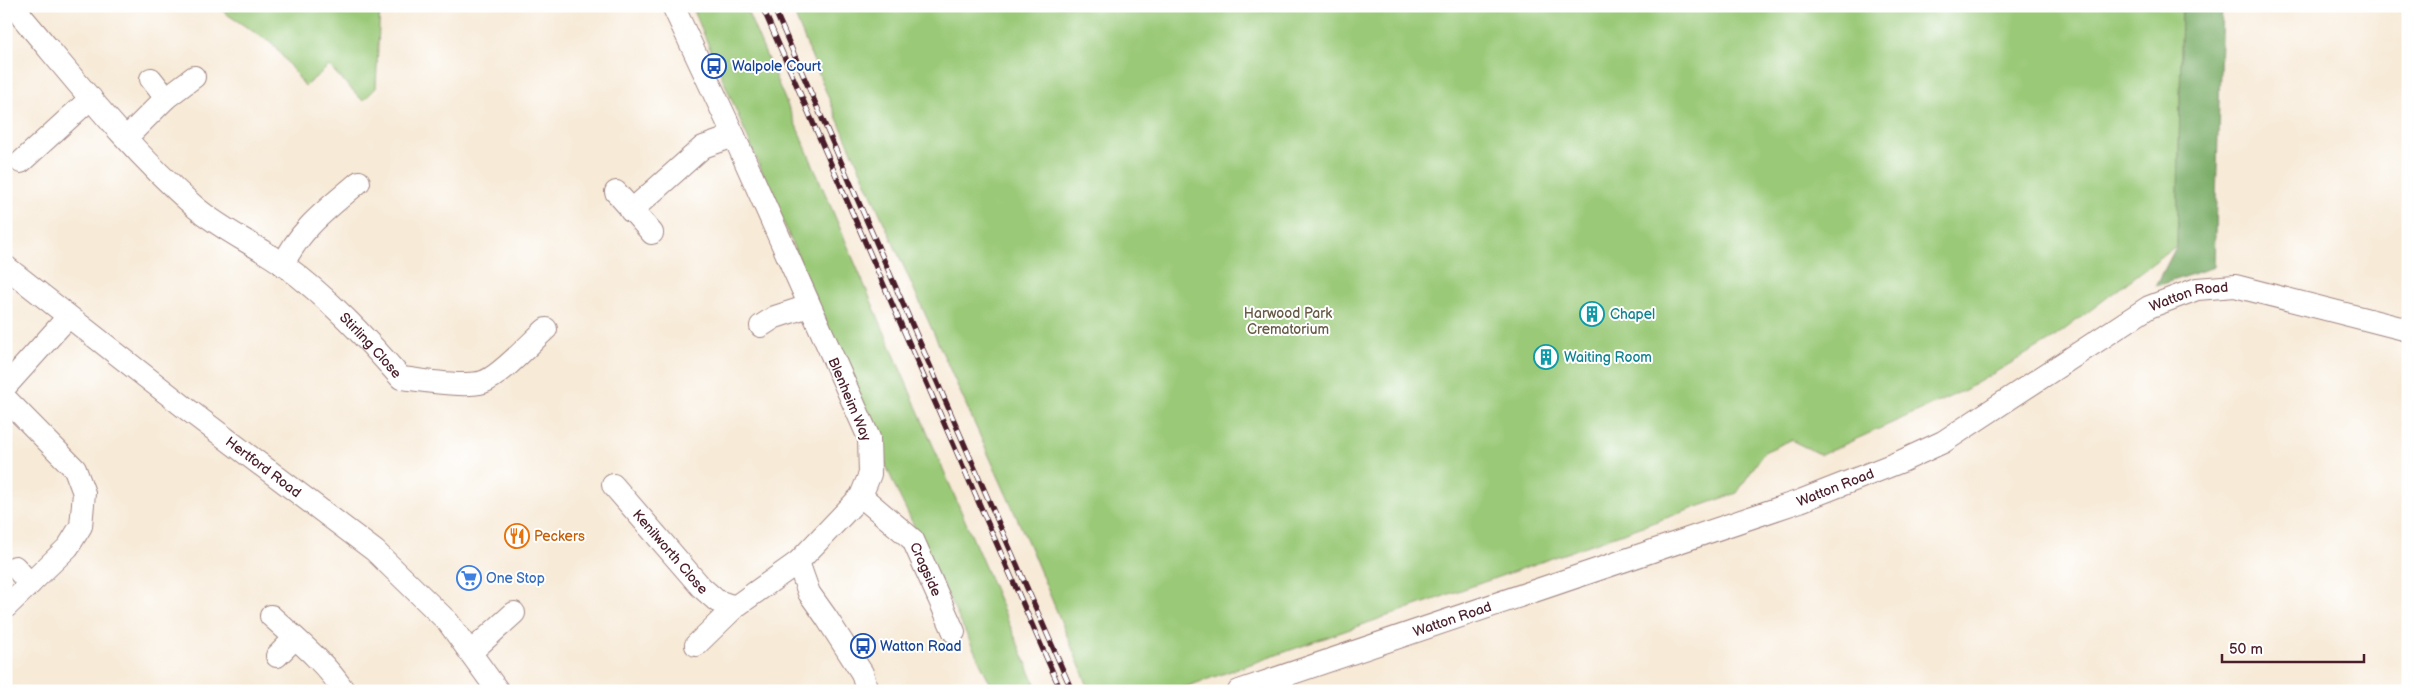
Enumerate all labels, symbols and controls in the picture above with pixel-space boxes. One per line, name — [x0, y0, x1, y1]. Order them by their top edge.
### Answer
bus stop icon: Walpole Court — [701, 53, 727, 79]
place label: Walpole Court — [732, 58, 822, 75]
street label: Watton Road — [2147, 279, 2229, 315]
building icon: Chapel — [1579, 301, 1605, 327]
park label: Harwood Park Crematorium — [1244, 305, 1332, 338]
place label: Chapel — [1610, 306, 1655, 323]
street label: Stirling Close — [336, 309, 405, 382]
building icon: Waiting Room — [1533, 344, 1559, 370]
place label: Waiting Room — [1564, 349, 1652, 366]
street label: Blenheim Way — [824, 355, 875, 444]
street label: Hertford Road — [222, 433, 304, 501]
street label: Watton Road — [1794, 465, 1876, 511]
street label: Kenilworth Close — [629, 506, 711, 598]
restaurant icon: Peckers — [504, 523, 530, 549]
place label: Peckers — [534, 528, 585, 545]
street label: Cragside — [906, 540, 945, 599]
supermarket icon: One Stop — [456, 565, 482, 591]
place label: One Stop — [486, 570, 545, 587]
street label: Watton Road — [1411, 598, 1494, 640]
scale bar — [2222, 632, 2364, 664]
bus stop icon: Watton Road — [850, 633, 876, 659]
place label: Watton Road — [880, 638, 962, 655]
text: 50 m — [2229, 640, 2263, 659]

